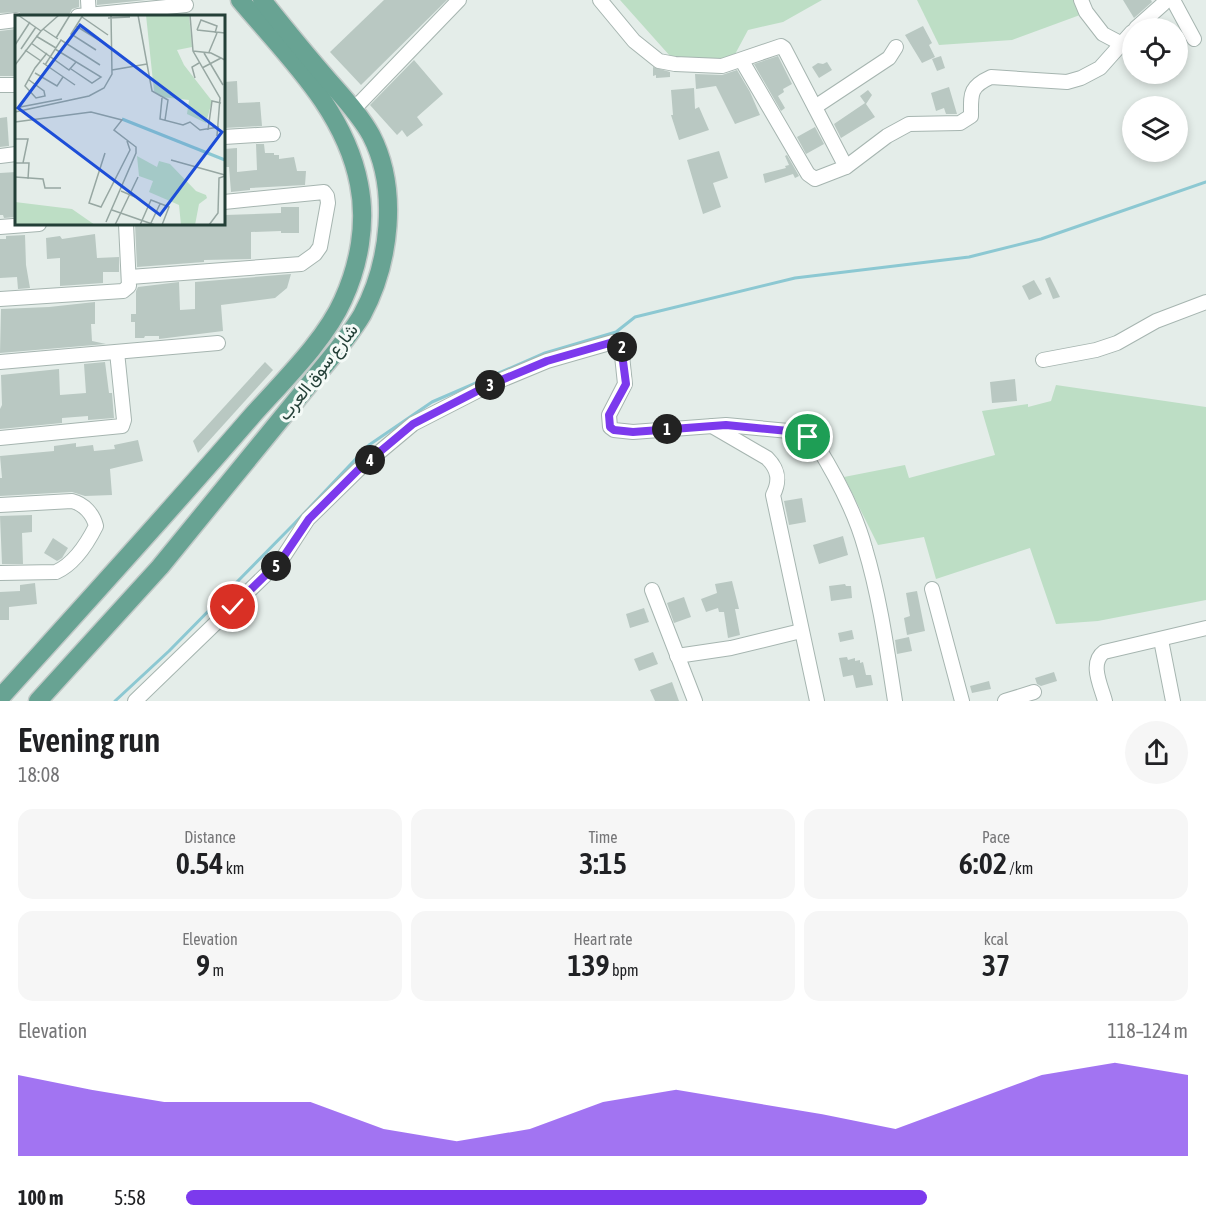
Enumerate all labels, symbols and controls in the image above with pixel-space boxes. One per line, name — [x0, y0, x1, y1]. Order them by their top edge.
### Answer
inset map — [15, 15, 225, 225]
map controls — [1122, 18, 1188, 162]
button: locate — [1122, 18, 1188, 84]
button: layers — [1122, 96, 1188, 162]
street label: شارع سوق العرب — [273, 319, 363, 425]
pin: 2 — [607, 332, 637, 362]
text: 2 — [618, 338, 626, 356]
pin: 3 — [475, 370, 505, 400]
text: 3 — [486, 376, 494, 394]
pin — [782, 411, 833, 462]
pin: 1 — [652, 414, 682, 444]
text: 1 — [663, 420, 671, 438]
icon: arrive — [791, 420, 824, 453]
pin: 4 — [355, 445, 385, 475]
text: 4 — [366, 451, 374, 469]
pin: 5 — [261, 551, 291, 581]
text: 5 — [272, 557, 280, 575]
pin — [207, 581, 258, 632]
icon: check — [216, 590, 249, 623]
text: Evening run — [18, 721, 160, 759]
button: share — [1125, 721, 1188, 784]
text: 18:08 — [18, 763, 60, 786]
text: Distance — [184, 828, 236, 846]
text: Time — [588, 828, 618, 846]
text: Pace — [982, 828, 1010, 846]
text: 0.54 — [176, 846, 223, 880]
text: 3:15 — [579, 846, 627, 880]
text: 6:02 — [959, 846, 1007, 880]
text: km — [223, 859, 244, 877]
text: /km — [1007, 859, 1033, 877]
text: Elevation — [182, 930, 238, 948]
text: Heart rate — [574, 930, 632, 948]
text: kcal — [984, 930, 1008, 948]
text: 9 — [196, 948, 210, 982]
text: 139 — [567, 948, 610, 982]
text: 37 — [982, 948, 1010, 982]
text: m — [210, 961, 224, 979]
text: bpm — [610, 961, 639, 979]
text: Elevation — [18, 1019, 87, 1042]
text: 118–124 m — [1107, 1019, 1188, 1042]
text: 100 m — [18, 1186, 63, 1209]
text: 5:58 — [114, 1186, 146, 1209]

